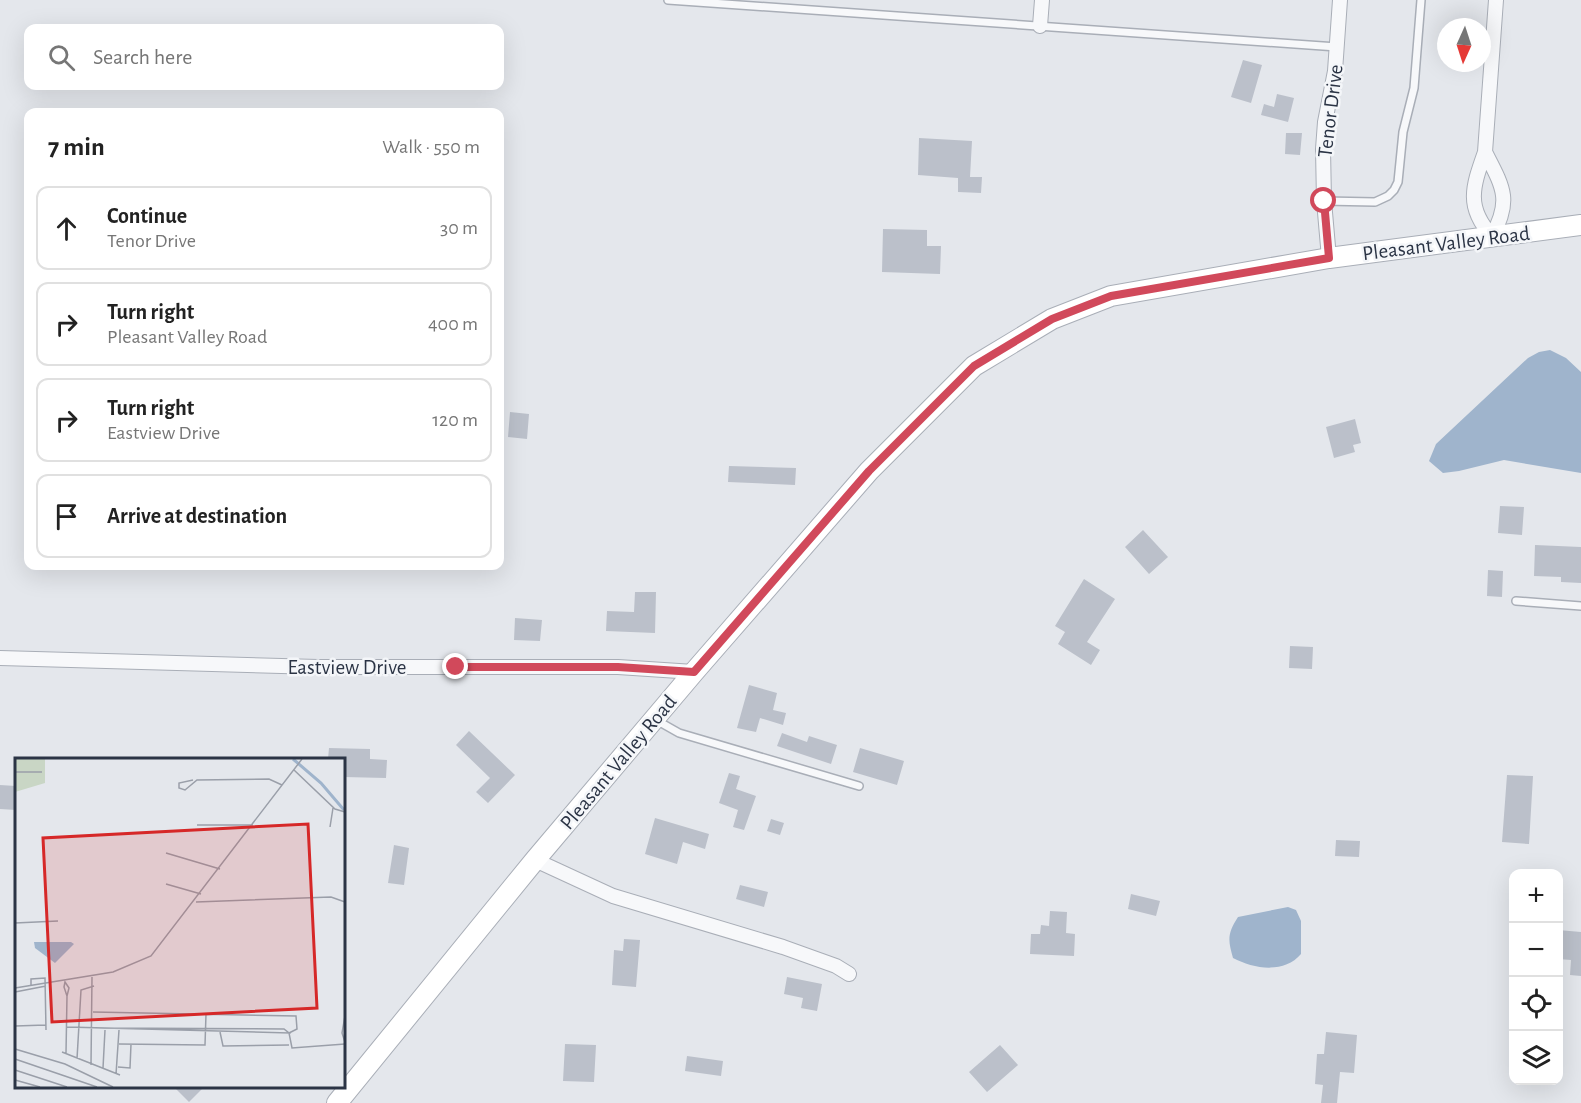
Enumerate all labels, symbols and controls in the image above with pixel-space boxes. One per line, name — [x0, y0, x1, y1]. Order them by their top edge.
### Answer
north arrow — [1437, 18, 1491, 72]
search box — [24, 24, 504, 90]
icon: search — [45, 41, 78, 74]
text: Search here — [93, 46, 192, 68]
street label: Tenor Drive — [1314, 63, 1347, 159]
text: 7 min — [48, 134, 105, 160]
text: Walk · 550 m — [382, 137, 480, 157]
route start — [1310, 187, 1336, 213]
text: Continue — [107, 205, 187, 227]
icon: ahead — [50, 212, 83, 245]
text: 30 m — [440, 218, 478, 238]
street label: Pleasant Valley Road — [1361, 223, 1531, 264]
text: Tenor Drive — [107, 231, 196, 251]
text: Turn right — [107, 301, 194, 323]
icon: right — [50, 308, 83, 341]
text: 400 m — [428, 314, 478, 334]
text: Pleasant Valley Road — [107, 327, 267, 347]
text: Turn right — [107, 397, 194, 419]
icon: right — [50, 404, 83, 437]
text: 120 m — [432, 410, 478, 430]
text: Eastview Drive — [107, 423, 220, 443]
icon: arrive — [50, 500, 83, 533]
text: Arrive at destination — [107, 505, 287, 527]
route end — [442, 653, 468, 679]
street label: Eastview Drive — [288, 657, 406, 678]
street label: Pleasant Valley Road — [556, 691, 681, 834]
inset map — [15, 758, 345, 1088]
map controls — [1509, 869, 1563, 1085]
button: + — [1509, 869, 1563, 923]
button: − — [1509, 923, 1563, 977]
button: locate — [1509, 977, 1563, 1031]
button: layers — [1509, 1031, 1563, 1085]

